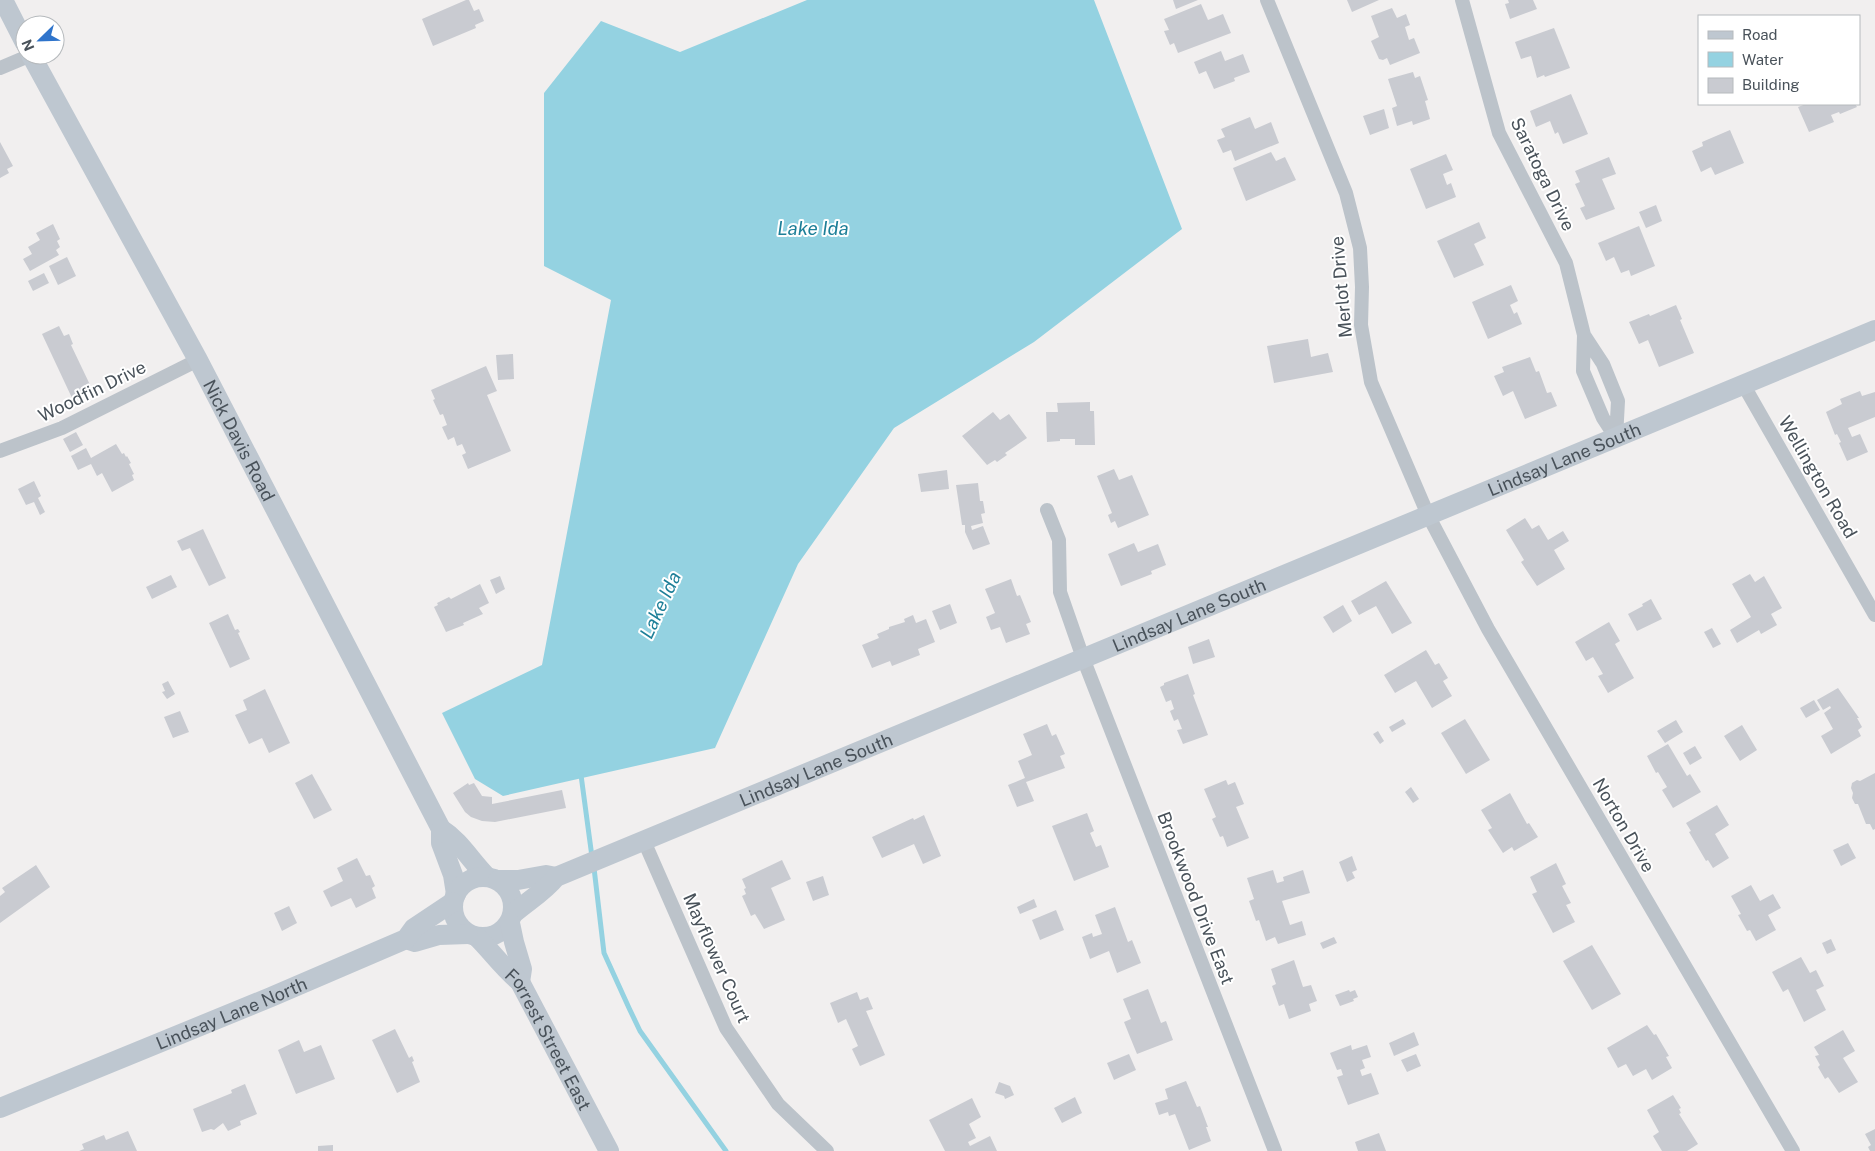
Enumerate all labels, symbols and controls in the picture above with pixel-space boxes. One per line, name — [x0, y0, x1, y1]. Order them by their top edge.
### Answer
north arrow — [15, 15, 65, 65]
legend — [1698, 15, 1860, 105]
text: Road — [1742, 26, 1778, 43]
text: N — [19, 37, 38, 53]
text: Water — [1742, 51, 1784, 68]
text: Building — [1742, 76, 1800, 93]
street label: Saratoga Drive — [1507, 114, 1579, 234]
water label: Lake Ida — [777, 217, 849, 239]
street label: Merlot Drive — [1326, 235, 1356, 339]
street label: Woodfin Drive — [35, 356, 149, 426]
street label: Nick Davis Road — [199, 376, 280, 504]
street label: Wellington Road — [1774, 412, 1862, 542]
street label: Lindsay Lane South — [1484, 418, 1644, 500]
water label: Lake Ida — [635, 568, 685, 642]
street label: Lindsay Lane South — [1109, 573, 1269, 656]
street label: Lindsay Lane South — [736, 728, 895, 810]
street label: Norton Drive — [1589, 774, 1659, 876]
street label: Brookwood Drive East — [1153, 809, 1239, 987]
street label: Mayflower Court — [679, 890, 755, 1026]
street label: Forrest Street East — [501, 964, 596, 1114]
street label: Lindsay Lane North — [153, 972, 310, 1054]

